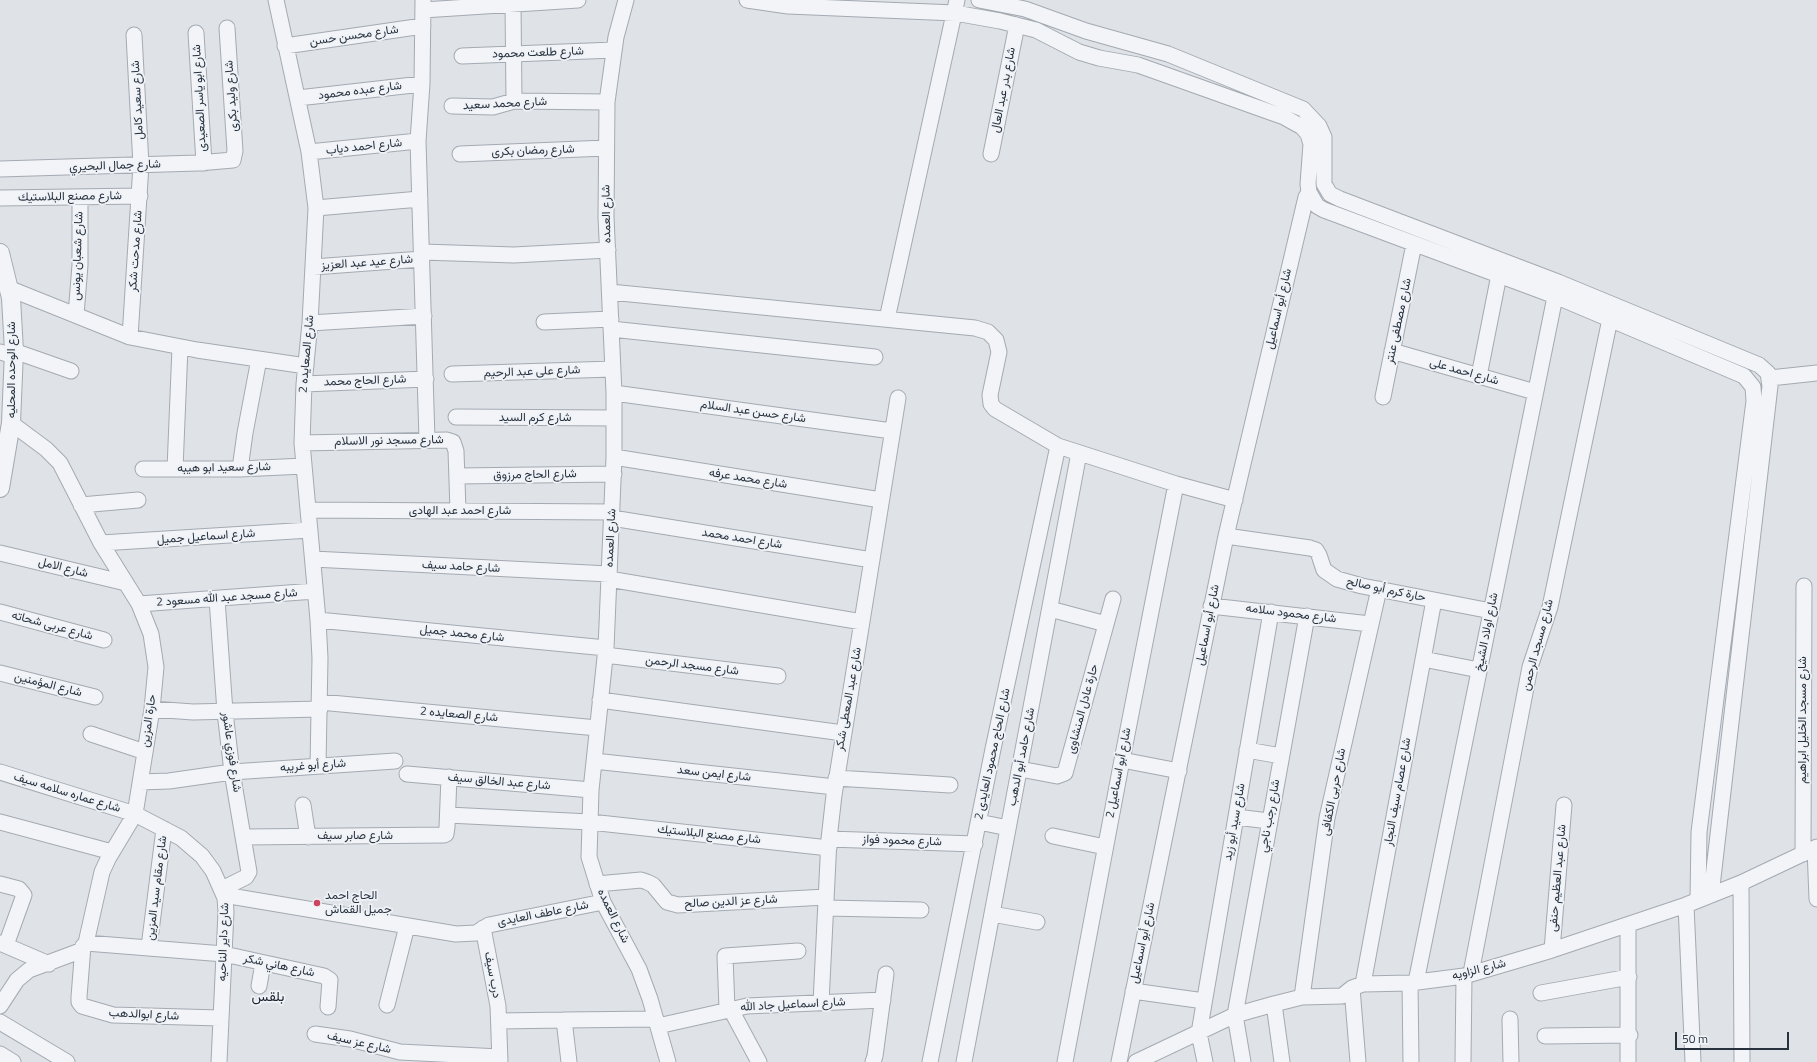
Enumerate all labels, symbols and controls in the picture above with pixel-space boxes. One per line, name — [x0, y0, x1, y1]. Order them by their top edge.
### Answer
street label: شارع محسن حسن — [309, 23, 399, 49]
street label: شارع ابو ياسر الصعيدى — [190, 44, 210, 152]
street label: شارع طلعت محمود — [492, 44, 584, 62]
street label: شارع بدر عبد العال — [989, 46, 1019, 134]
street label: شارع سعيد كامل — [129, 60, 147, 140]
street label: شارع وليد بكرى — [222, 60, 242, 132]
street label: شارع عبده محمود — [317, 79, 403, 103]
street label: شارع محمد سعيد — [463, 95, 547, 113]
street label: شارع احمد دياب — [325, 136, 403, 158]
street label: شارع رمضان بكرى — [491, 142, 575, 160]
street label: شارع جمال البحيري — [69, 157, 161, 175]
street label: شارع العمده — [599, 185, 615, 243]
street label: شارع مصنع البلاستيك — [18, 189, 122, 205]
street label: شارع مدحت شكر — [126, 210, 146, 292]
street label: شارع شعبان يونس — [69, 211, 87, 301]
street label: شارع عيد عبد العزيز — [320, 253, 414, 273]
street label: شارع أبو اسماعيل — [1263, 267, 1295, 351]
street label: شارع مصطفى عنتر — [1383, 277, 1415, 365]
street label: شارع الصعايده 2 — [296, 314, 318, 394]
street label: شارع الوحده المحليه — [5, 322, 19, 418]
street label: شارع احمد على — [1428, 355, 1500, 389]
street label: شارع على عبد الرحيم — [483, 363, 581, 381]
street label: شارع الحاج محمد — [323, 372, 407, 390]
street label: شارع حسن عبد السلام — [699, 397, 807, 427]
street label: شارع كرم السيد — [499, 411, 571, 425]
street label: شارع مسجد نور الاسلام — [334, 433, 444, 449]
street label: شارع سعيد ابو هيبه — [177, 460, 271, 476]
street label: شارع محمد عرفه — [708, 466, 788, 492]
street label: شارع الحاج مرزوق — [493, 467, 577, 483]
street label: شارع احمد عبد الهادى — [409, 504, 511, 518]
street label: شارع العمده — [602, 508, 620, 568]
street label: شارع اسماعيل جميل — [156, 526, 256, 548]
street label: شارع احمد محمد — [701, 526, 783, 552]
street label: شارع الامل — [37, 555, 89, 581]
street label: شارع حامد سيف — [422, 558, 500, 576]
street label: حارة كرم أبو صالح — [1345, 575, 1427, 605]
street label: شارع أبو اسماعيل — [1193, 583, 1223, 667]
street label: شارع مسجد عبد الله مسعود 2 — [156, 586, 298, 610]
street label: شارع اولاد الشيخ — [1472, 591, 1502, 673]
street label: شارع مسجد الرحمن — [1519, 598, 1557, 692]
street label: شارع محمود سلامه — [1245, 601, 1337, 627]
street label: شارع عربى شحاته — [10, 608, 94, 644]
street label: شارع محمد جميل — [419, 622, 505, 646]
street label: شارع عبد المعطى شكر — [833, 646, 865, 752]
street label: شارع مسجد الرحمن — [644, 653, 740, 679]
street label: شارع مسجد الخليل ابراهيم — [1796, 656, 1810, 784]
street label: حارة عادل المنشاوى — [1064, 663, 1102, 755]
street label: شارع المؤمنين — [13, 670, 83, 700]
street label: شارع الحاج محمود العايدى 2 — [972, 687, 1014, 821]
street label: حارة المزين — [138, 694, 160, 748]
street label: شارع الصعايده 2 — [419, 704, 499, 726]
street label: شارع حامد أبو الدهب — [1005, 707, 1039, 807]
street label: شارع فوزي عاشور — [218, 711, 244, 793]
street label: شارع أبو اسماعيل 2 — [1103, 727, 1135, 819]
street label: شارع عصام سيف النجار — [1381, 737, 1415, 847]
street label: شارع حربى الكفافى — [1318, 747, 1350, 837]
street label: شارع أبو غريبه — [280, 757, 346, 775]
street label: شارع ايمن سعد — [676, 763, 752, 785]
street label: شارع عماره سلامه سيف — [12, 770, 122, 816]
street label: شارع عبد الخالق سيف — [447, 770, 551, 794]
street label: شارع رجب ناجي — [1256, 778, 1284, 854]
street label: شارع سيد أبو زيد — [1221, 782, 1249, 862]
street label: شارع مصنع البلاستيك — [657, 822, 761, 848]
street label: شارع عبد العظيم حنفى — [1546, 824, 1570, 932]
street label: شارع صابر سيف — [317, 829, 393, 843]
street label: شارع محمود فواز — [862, 832, 942, 850]
street label: شارع مقام سيد المزين — [143, 835, 171, 941]
street label: شارع العمده — [594, 886, 632, 946]
place label: الحاج احمد جميل القماش — [325, 889, 392, 917]
street label: شارع عز الدين صالح — [684, 892, 778, 912]
marker: الحاج احمد جميل القماش — [312, 898, 322, 908]
street label: شارع عاطف العايدى — [496, 898, 590, 930]
street label: شارع أبو اسماعيل — [1127, 901, 1159, 985]
street label: شارع داير الناحيه — [215, 902, 233, 982]
street label: شارع هاني شكر — [242, 951, 316, 981]
street label: درب سيف — [480, 951, 504, 999]
street label: شارع الزاويه — [1451, 956, 1507, 984]
district label: بلقس — [252, 990, 284, 1006]
street label: شارع اسماعيل جاد الله — [740, 995, 846, 1015]
street label: شارع ابوالدهب — [108, 1006, 180, 1024]
scale bar — [1677, 1024, 1791, 1050]
street label: شارع عز سيف — [326, 1029, 392, 1057]
text: 50 m — [1682, 1029, 1708, 1048]

